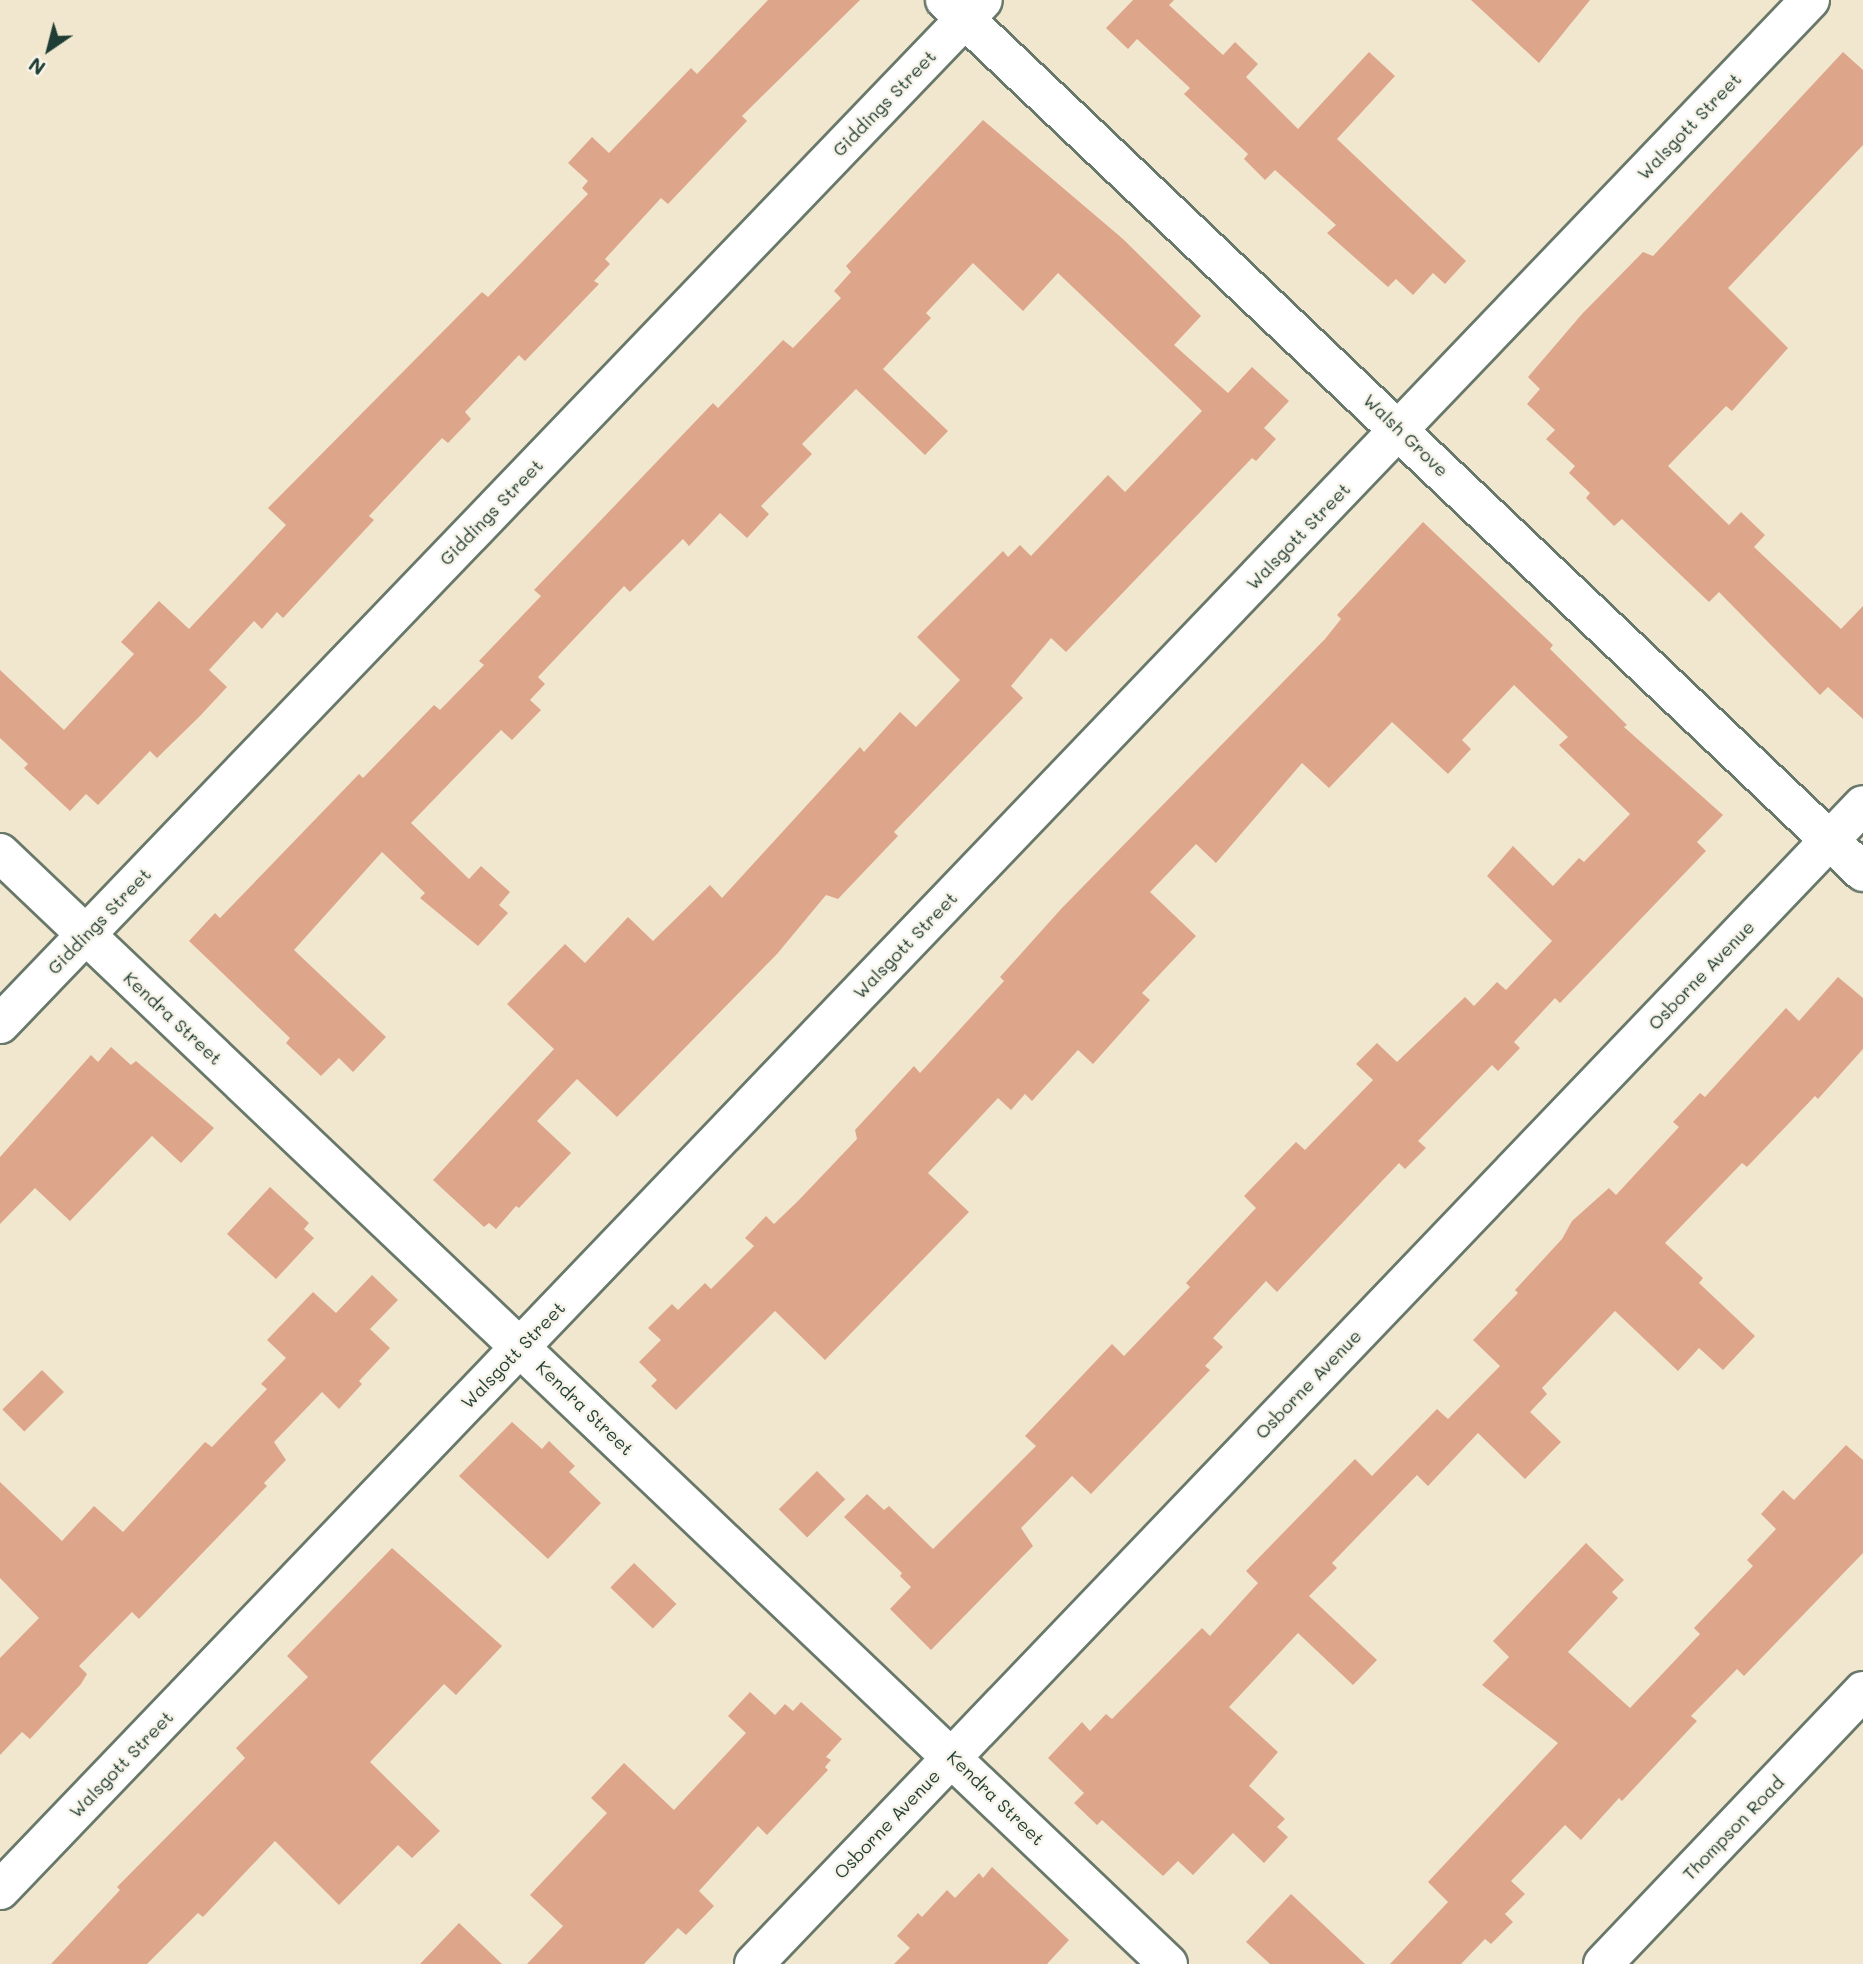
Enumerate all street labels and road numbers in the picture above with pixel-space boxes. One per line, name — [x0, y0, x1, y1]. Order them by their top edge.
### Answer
street label: Giddings Street — [828, 45, 940, 161]
street label: Walsgott Street — [1633, 68, 1745, 184]
street label: Walsh Grove — [1359, 389, 1453, 481]
street label: Giddings Street — [435, 454, 547, 570]
street label: Walsgott Street — [1242, 478, 1354, 594]
street label: Giddings Street — [43, 863, 155, 979]
street label: Walsgott Street — [849, 887, 961, 1003]
street label: Osborne Avenue — [1643, 916, 1759, 1034]
street label: Kendra Street — [119, 967, 227, 1069]
street label: Walsgott Street — [457, 1297, 569, 1413]
street label: Osborne Avenue — [1250, 1325, 1366, 1443]
street label: Kendra Street — [532, 1356, 638, 1460]
street label: Walsgott Street — [65, 1706, 177, 1822]
street label: Kendra Street — [943, 1746, 1049, 1850]
street label: Osborne Avenue — [829, 1765, 945, 1883]
street label: Thompson Road — [1678, 1771, 1788, 1885]

